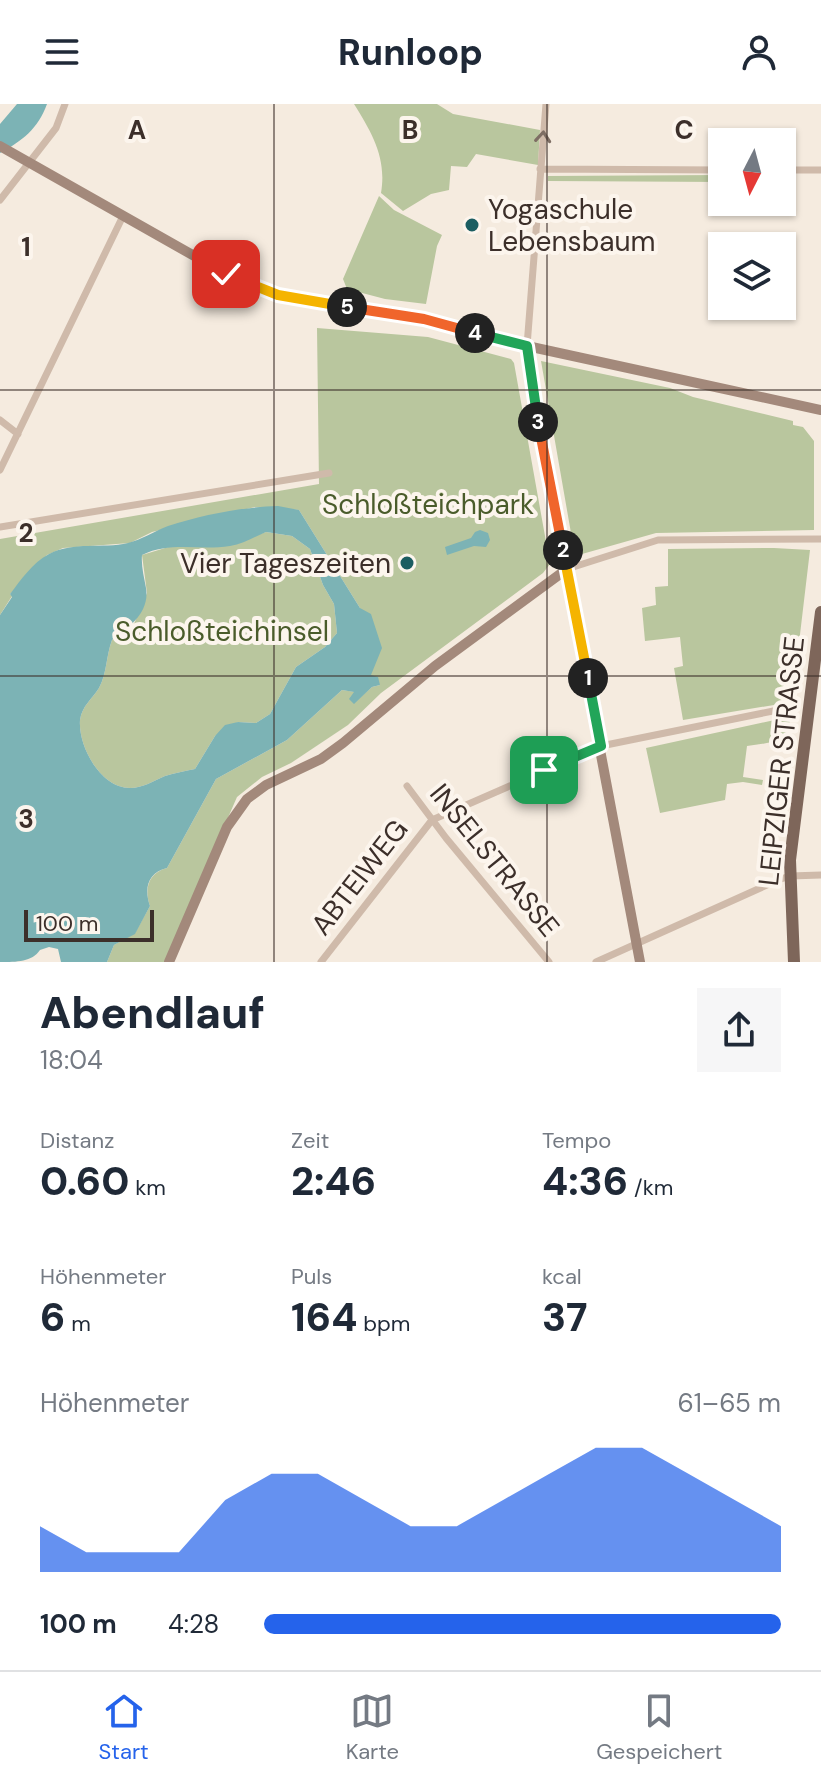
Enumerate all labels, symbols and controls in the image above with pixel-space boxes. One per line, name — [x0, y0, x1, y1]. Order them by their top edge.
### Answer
text: Runloop — [338, 29, 483, 76]
icon: menu — [40, 30, 84, 74]
icon: person — [737, 30, 781, 74]
text: A — [128, 113, 146, 147]
text: B — [402, 113, 418, 147]
text: C — [674, 113, 694, 147]
north arrow — [708, 128, 796, 216]
map controls — [708, 128, 796, 320]
one-way arrow — [534, 130, 551, 143]
place label: Yogaschule Lebensbaum — [488, 191, 655, 260]
marker: Yogaschule Lebensbaum — [463, 216, 481, 234]
text: 1 — [21, 230, 31, 264]
button: layers — [708, 232, 796, 320]
pin — [192, 240, 260, 308]
icon: check — [204, 252, 248, 296]
pin: 5 — [327, 287, 367, 327]
text: 5 — [340, 292, 354, 321]
pin: 4 — [455, 313, 495, 353]
text: 4 — [468, 318, 482, 347]
pin: 3 — [518, 402, 558, 442]
text: 3 — [531, 407, 545, 436]
park label: Schloßteichpark — [322, 486, 534, 523]
text: 2 — [18, 516, 34, 550]
pin: 2 — [543, 530, 583, 570]
text: 2 — [557, 535, 569, 564]
place label: Vier Tageszeiten — [180, 545, 391, 582]
marker: Vier Tageszeiten — [398, 554, 416, 572]
park label: Schloßteichinsel — [115, 613, 329, 650]
street label: LEIPZIGER STRASSE — [750, 634, 813, 888]
pin: 1 — [568, 658, 608, 698]
text: 1 — [584, 663, 592, 692]
pin — [510, 736, 578, 804]
icon: arrive — [522, 748, 566, 792]
street label: INSELSTRASSE — [421, 776, 568, 945]
text: 3 — [18, 802, 34, 836]
street label: ABTEIWEG — [303, 812, 416, 943]
scale bar — [24, 906, 154, 942]
text: 100 m — [36, 909, 98, 938]
text: Abendlauf — [40, 984, 265, 1042]
button: share — [697, 988, 781, 1072]
text: 18:04 — [40, 1043, 103, 1077]
text: Distanz — [40, 1126, 114, 1155]
text: Zeit — [291, 1126, 329, 1155]
text: Tempo — [542, 1126, 611, 1155]
text: 0.60 — [40, 1155, 129, 1207]
text: 2:46 — [291, 1155, 376, 1207]
text: 4:36 — [542, 1155, 628, 1207]
text: km — [129, 1173, 166, 1202]
text: /km — [628, 1173, 673, 1202]
text: Höhenmeter — [40, 1262, 166, 1291]
text: Puls — [291, 1262, 332, 1291]
text: kcal — [542, 1262, 582, 1291]
text: 6 — [40, 1291, 65, 1343]
text: 164 — [291, 1291, 357, 1343]
text: 37 — [542, 1291, 587, 1343]
text: m — [65, 1309, 91, 1338]
text: bpm — [357, 1309, 410, 1338]
text: Höhenmeter — [40, 1386, 189, 1420]
text: 61–65 m — [677, 1386, 781, 1420]
text: 100 m — [40, 1607, 117, 1641]
text: 4:28 — [168, 1607, 219, 1641]
tab: Start — [99, 1689, 149, 1766]
tab: Karte — [346, 1689, 399, 1766]
tab: Gespeichert — [596, 1689, 722, 1766]

